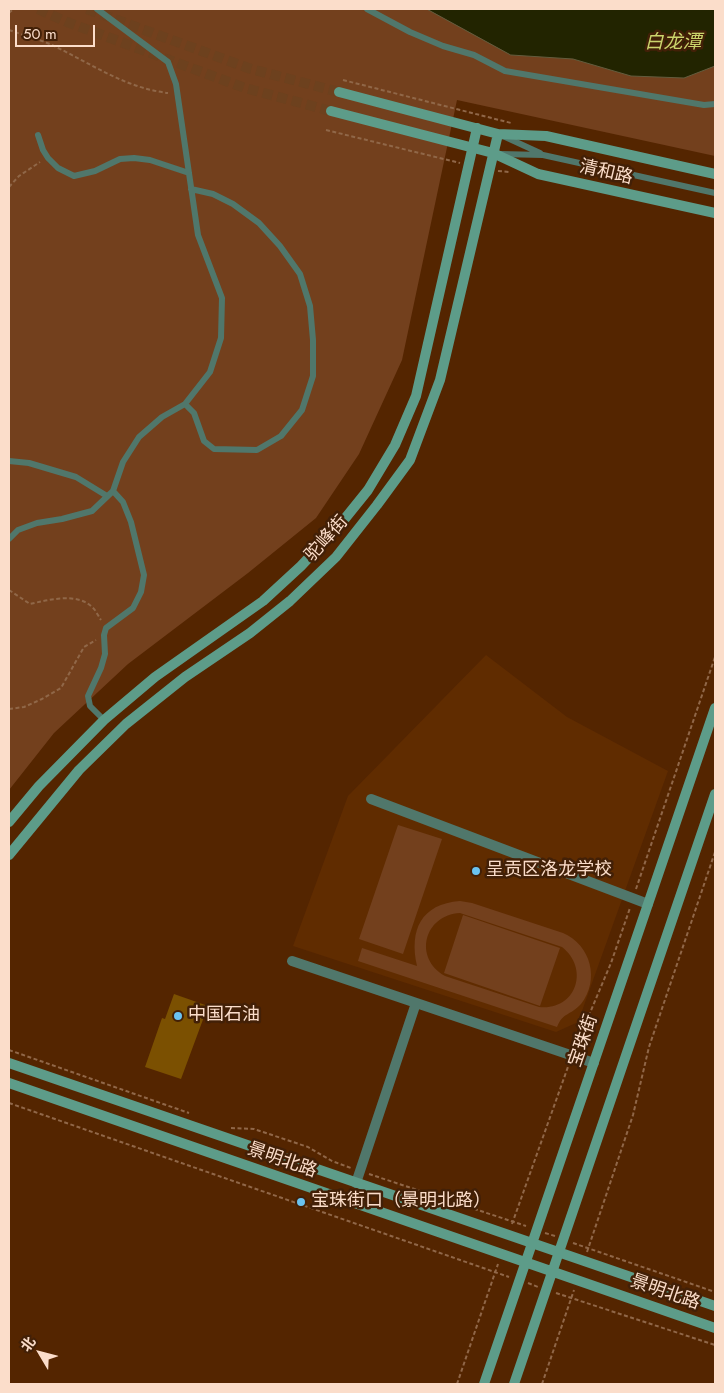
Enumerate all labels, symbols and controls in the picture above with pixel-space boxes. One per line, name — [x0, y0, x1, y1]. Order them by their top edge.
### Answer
scale bar — [18, 15, 98, 47]
text: 50 m — [23, 23, 57, 45]
water label: 白龙潭 — [645, 32, 701, 54]
street label: 清和路 — [577, 156, 635, 190]
street label: 驼峰街 — [301, 512, 353, 566]
place label: 呈贡区洛龙学校 — [486, 860, 612, 882]
marker: 呈贡区洛龙学校 — [470, 865, 482, 877]
place label: 中国石油 — [188, 1005, 260, 1027]
marker: 中国石油 — [172, 1010, 184, 1022]
street label: 宝珠街 — [565, 1012, 603, 1070]
street label: 景明北路 — [244, 1139, 320, 1183]
place label: 宝珠街口（景明北路） — [311, 1191, 491, 1213]
marker: 宝珠街口（景明北路） — [295, 1196, 307, 1208]
street label: 景明北路 — [627, 1271, 703, 1315]
north arrow — [15, 1328, 65, 1378]
text: 北 — [16, 1332, 40, 1356]

